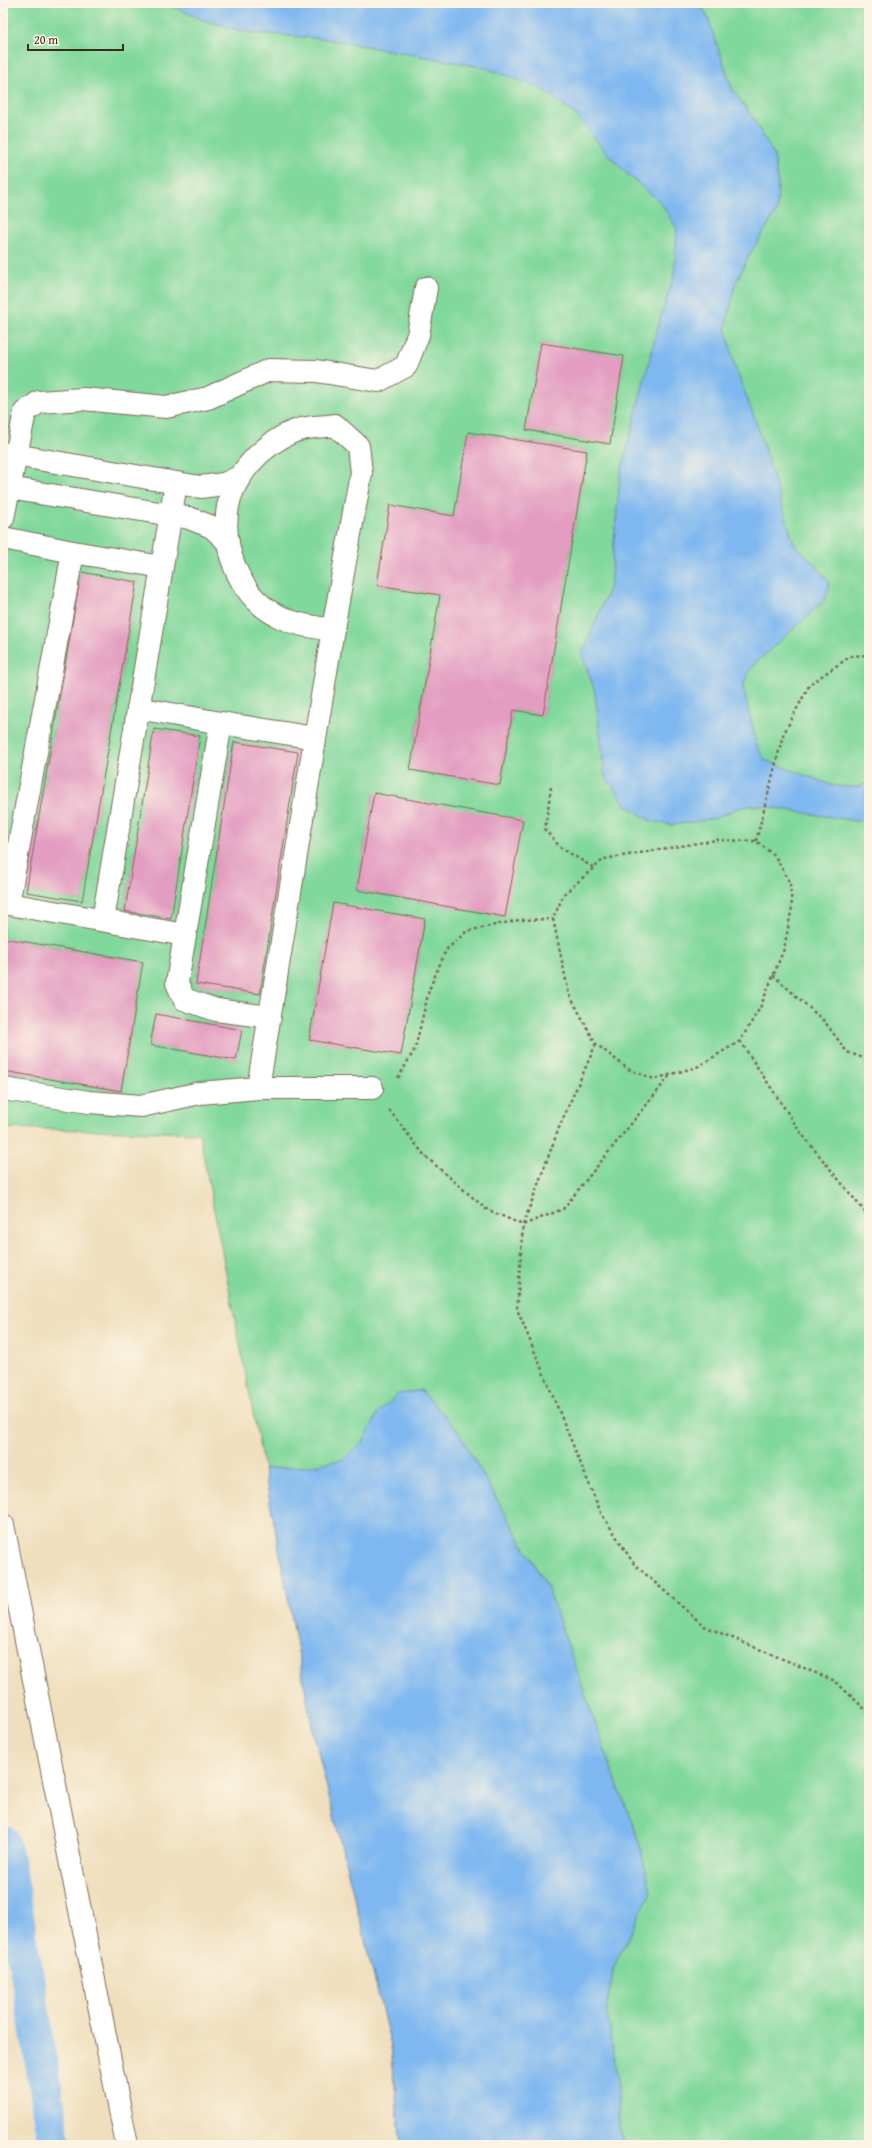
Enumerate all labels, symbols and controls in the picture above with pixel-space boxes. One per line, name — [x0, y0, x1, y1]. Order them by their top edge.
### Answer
scale bar — [28, 26, 123, 52]
text: 20 m — [34, 31, 58, 48]

